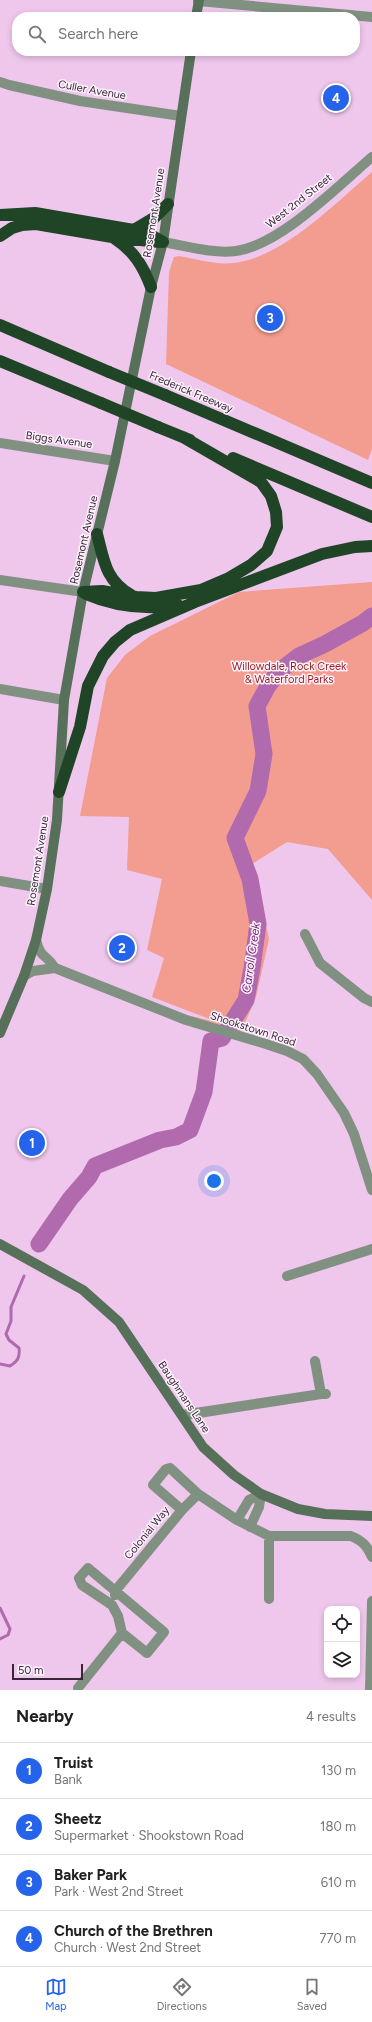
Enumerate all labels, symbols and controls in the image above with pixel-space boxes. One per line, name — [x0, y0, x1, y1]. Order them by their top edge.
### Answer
search box — [12, 12, 360, 56]
icon: search — [26, 23, 48, 45]
text: Search here — [58, 25, 138, 43]
street label: Culler Avenue — [57, 78, 127, 102]
pin: 4 — [323, 83, 349, 113]
street label: Rosemont Avenue — [141, 167, 167, 259]
street label: West 2nd Street — [263, 171, 335, 231]
pin: 3 — [257, 303, 283, 333]
street label: Frederick Freeway — [147, 369, 235, 416]
street label: Biggs Avenue — [25, 429, 93, 451]
street label: Rosemont Avenue — [68, 495, 100, 585]
park label: Willowdale, Rock Creek & Waterford Parks — [232, 660, 347, 686]
street label: Rosemont Avenue — [25, 815, 51, 907]
water label: Carroll Creek — [239, 921, 263, 994]
pin: 2 — [109, 933, 135, 963]
street label: Shookstown Road — [209, 1009, 297, 1049]
pin: 1 — [19, 1128, 45, 1158]
your location — [204, 1171, 224, 1191]
street label: Baughmans Lane — [155, 1359, 213, 1435]
street label: Colonial Way — [122, 1504, 172, 1562]
map controls — [324, 1606, 360, 1678]
button: locate — [324, 1606, 360, 1642]
button: layers — [324, 1642, 360, 1678]
scale bar — [12, 1662, 83, 1681]
text: 50 m — [18, 1664, 43, 1677]
text: Nearby — [16, 1706, 74, 1726]
text: 4 results — [306, 1709, 356, 1724]
text: Truist — [54, 1754, 93, 1772]
text: 1 — [26, 1763, 32, 1778]
text: 130 m — [321, 1763, 356, 1778]
text: Bank — [54, 1772, 82, 1787]
text: Sheetz — [54, 1810, 101, 1828]
text: 2 — [25, 1819, 33, 1834]
text: 180 m — [320, 1819, 356, 1834]
text: Supermarket · Shookstown Road — [54, 1828, 244, 1843]
text: Baker Park — [54, 1866, 127, 1884]
text: 3 — [25, 1875, 33, 1890]
text: 610 m — [321, 1875, 356, 1890]
text: Park · West 2nd Street — [54, 1884, 183, 1899]
text: Church of the Brethren — [54, 1922, 213, 1940]
text: 4 — [25, 1931, 33, 1946]
text: 770 m — [319, 1931, 356, 1946]
text: Church · West 2nd Street — [54, 1940, 201, 1955]
tab: Map — [45, 1976, 67, 2013]
tab: Directions — [157, 1976, 207, 2013]
tab: Saved — [297, 1976, 327, 2013]

